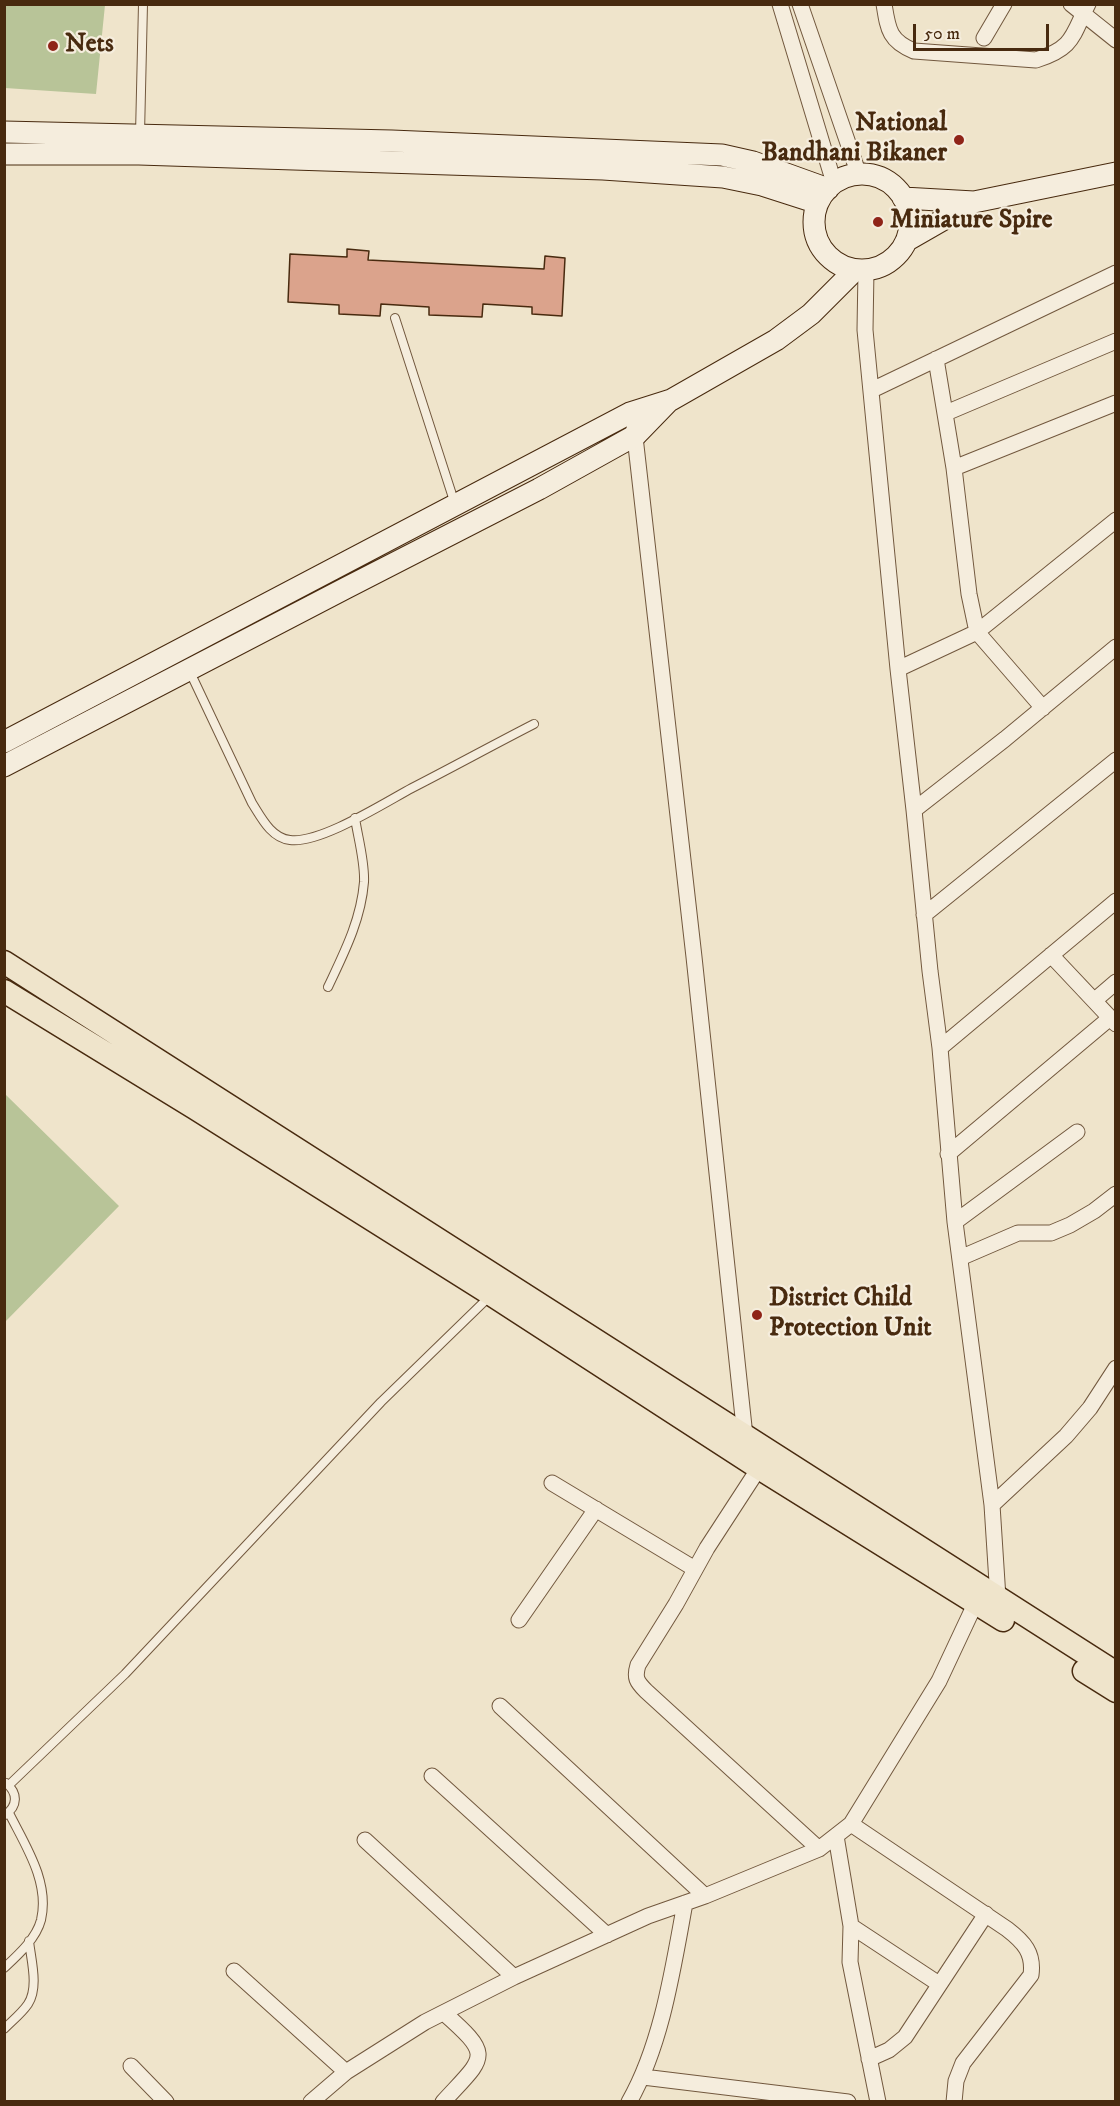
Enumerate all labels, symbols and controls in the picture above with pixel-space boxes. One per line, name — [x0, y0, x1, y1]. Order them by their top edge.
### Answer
scale bar — [916, 12, 1052, 50]
text: 50 m — [924, 23, 960, 45]
place label: Nets — [65, 30, 114, 62]
marker: Nets — [46, 39, 60, 53]
place label: National Bandhani Bikaner — [762, 109, 947, 170]
marker: National Bandhani Bikaner — [952, 133, 966, 147]
place label: Miniature Spire — [890, 206, 1053, 238]
marker: Miniature Spire — [871, 215, 885, 229]
place label: District Child Protection Unit — [769, 1284, 932, 1346]
marker: District Child Protection Unit — [750, 1308, 764, 1322]

